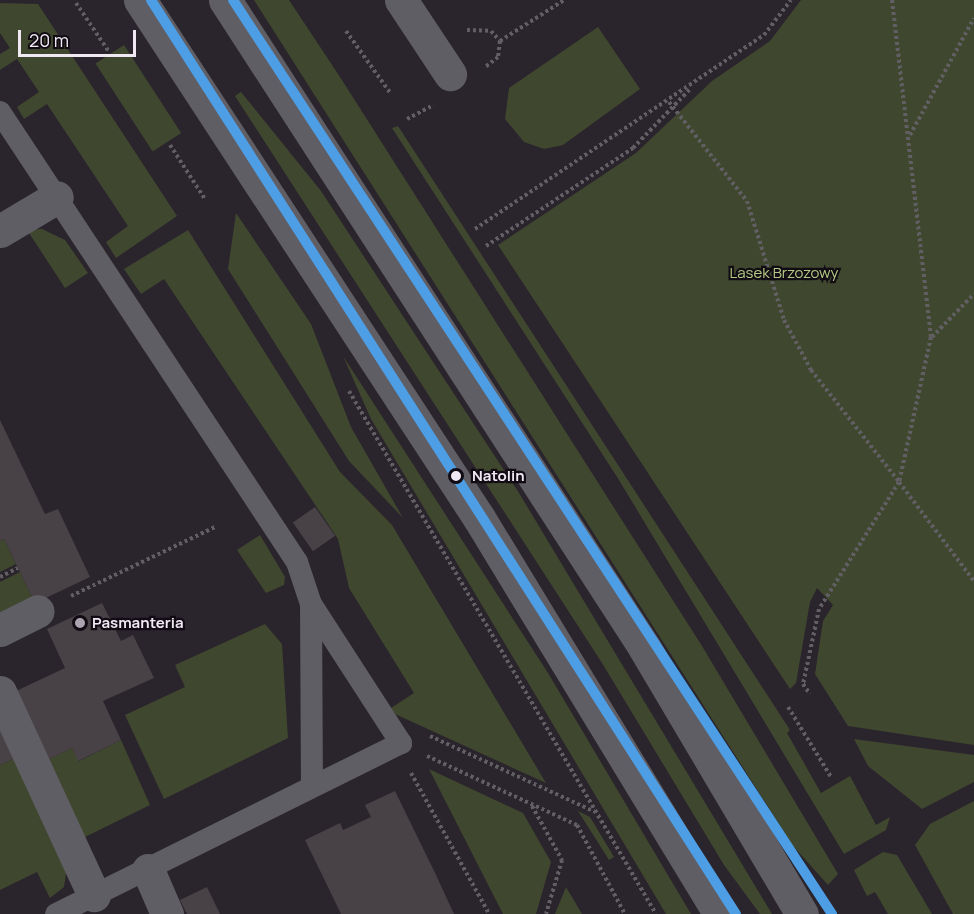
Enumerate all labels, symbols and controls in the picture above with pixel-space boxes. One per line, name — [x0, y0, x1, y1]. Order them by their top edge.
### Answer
scale bar — [21, 18, 140, 56]
text: 20 m — [29, 28, 69, 52]
park label: Lasek Brzozowy — [730, 264, 838, 282]
marker: Natolin — [445, 465, 467, 487]
place label: Natolin — [472, 467, 525, 485]
place label: Pasmanteria — [92, 614, 184, 632]
marker: Pasmanteria — [73, 616, 87, 630]

